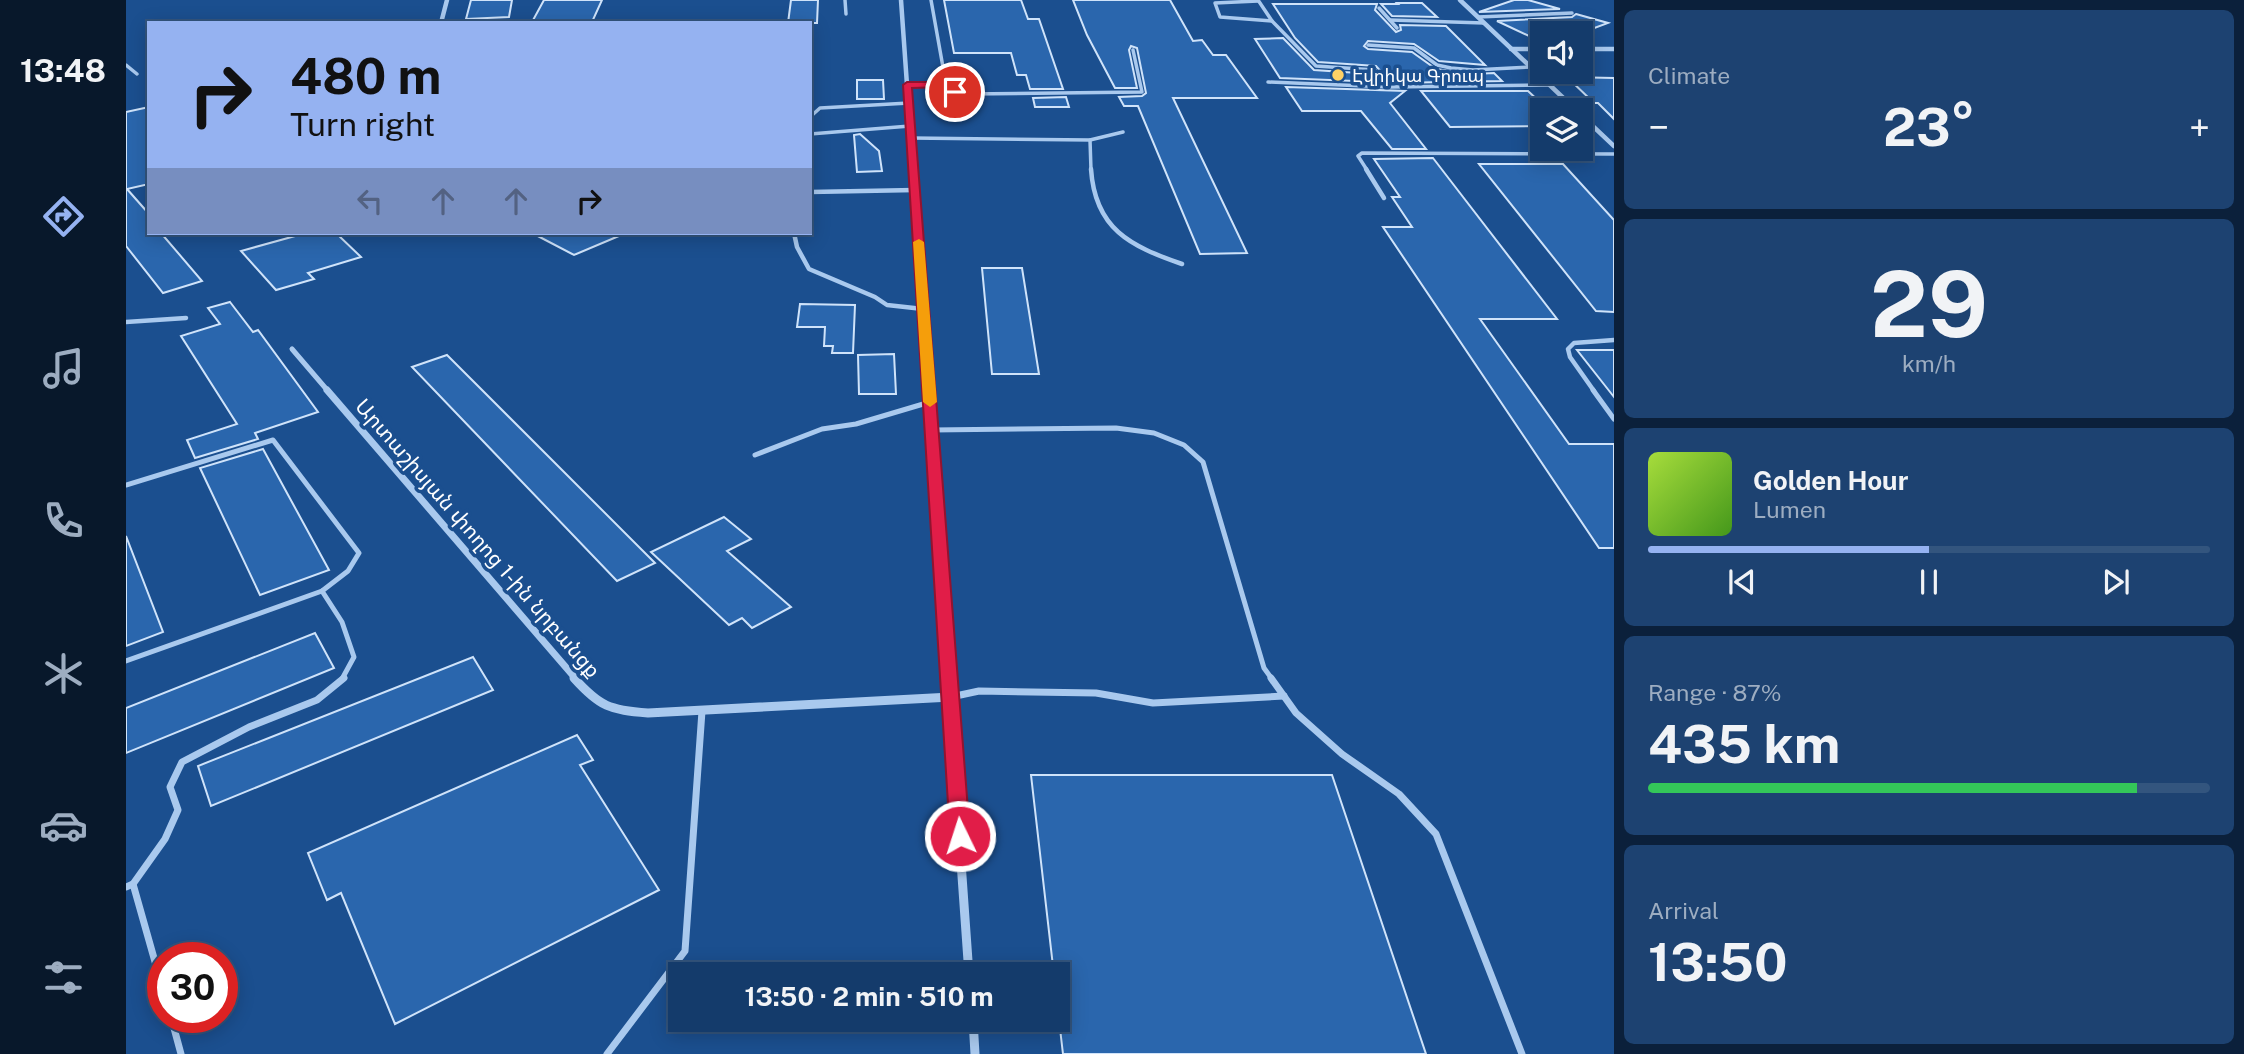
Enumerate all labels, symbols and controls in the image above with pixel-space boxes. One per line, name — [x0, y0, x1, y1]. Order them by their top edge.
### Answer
map controls — [1530, 21, 1593, 161]
button: sound — [1530, 21, 1593, 84]
text: 480 m — [290, 47, 441, 105]
icon: right — [175, 49, 266, 140]
text: 13:48 — [20, 52, 106, 89]
pin — [925, 62, 985, 122]
text: Climate — [1648, 62, 1730, 89]
place label: Էվրիկա Գրուպ — [1352, 65, 1484, 86]
marker: Էվրիկա Գրուպ — [1330, 67, 1346, 83]
icon: arrive — [936, 73, 974, 111]
text: 23° — [1883, 97, 1975, 158]
button: layers — [1530, 98, 1593, 161]
text: − — [1648, 105, 1669, 150]
text: + — [2189, 105, 2210, 150]
text: Turn right — [290, 106, 435, 143]
icon: left — [351, 182, 389, 220]
icon: ahead — [424, 182, 462, 220]
icon: ahead — [497, 182, 535, 220]
icon: right — [570, 182, 608, 220]
icon: directions — [39, 192, 88, 241]
text: 29 — [1870, 251, 1988, 357]
icon: music — [39, 344, 88, 393]
text: km/h — [1902, 350, 1956, 377]
street label: Արտաշիսյան փողոց 1-ին նրբանցք — [350, 394, 606, 682]
text: Golden Hour — [1753, 465, 1908, 496]
icon: phone — [39, 496, 88, 545]
text: Lumen — [1753, 496, 1826, 523]
icon: previous — [1723, 563, 1761, 601]
icon: pause — [1910, 563, 1948, 601]
icon: next — [2097, 563, 2135, 601]
icon: climate — [39, 649, 88, 698]
text: Range · 87% — [1648, 679, 1782, 706]
text: 435 km — [1648, 714, 1840, 775]
position arrow — [923, 799, 997, 873]
icon: car — [39, 801, 88, 850]
text: Arrival — [1648, 897, 1719, 924]
text: 13:50 — [1648, 932, 1787, 993]
speed limit sign: 30 — [147, 942, 238, 1033]
icon: filters — [39, 953, 88, 1002]
text: 13:50 · 2 min · 510 m — [744, 981, 994, 1012]

